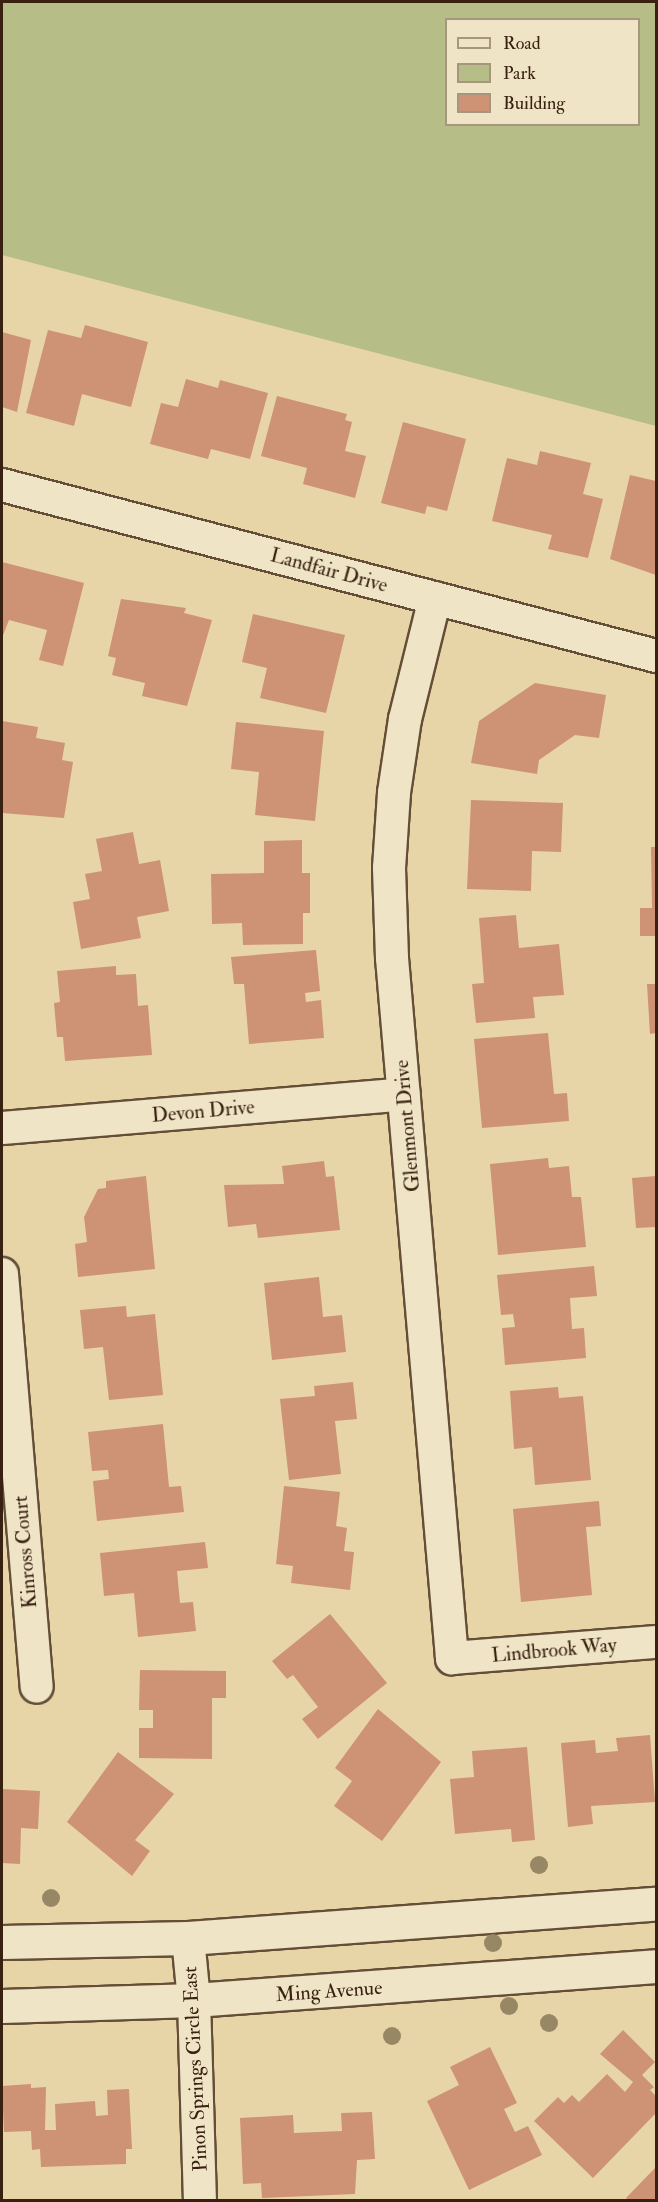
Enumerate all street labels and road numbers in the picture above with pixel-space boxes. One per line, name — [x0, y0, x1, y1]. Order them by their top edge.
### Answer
street label: Landfair Drive — [268, 543, 390, 597]
street label: Glenmont Drive — [389, 1059, 425, 1193]
street label: Devon Drive — [151, 1095, 255, 1127]
street label: Kinross Court — [8, 1495, 42, 1609]
street label: Lindbrook Way — [490, 1633, 618, 1667]
street label: Pinon Springs Circle East — [178, 1966, 212, 2172]
street label: Ming Avenue — [275, 1975, 383, 2007]

